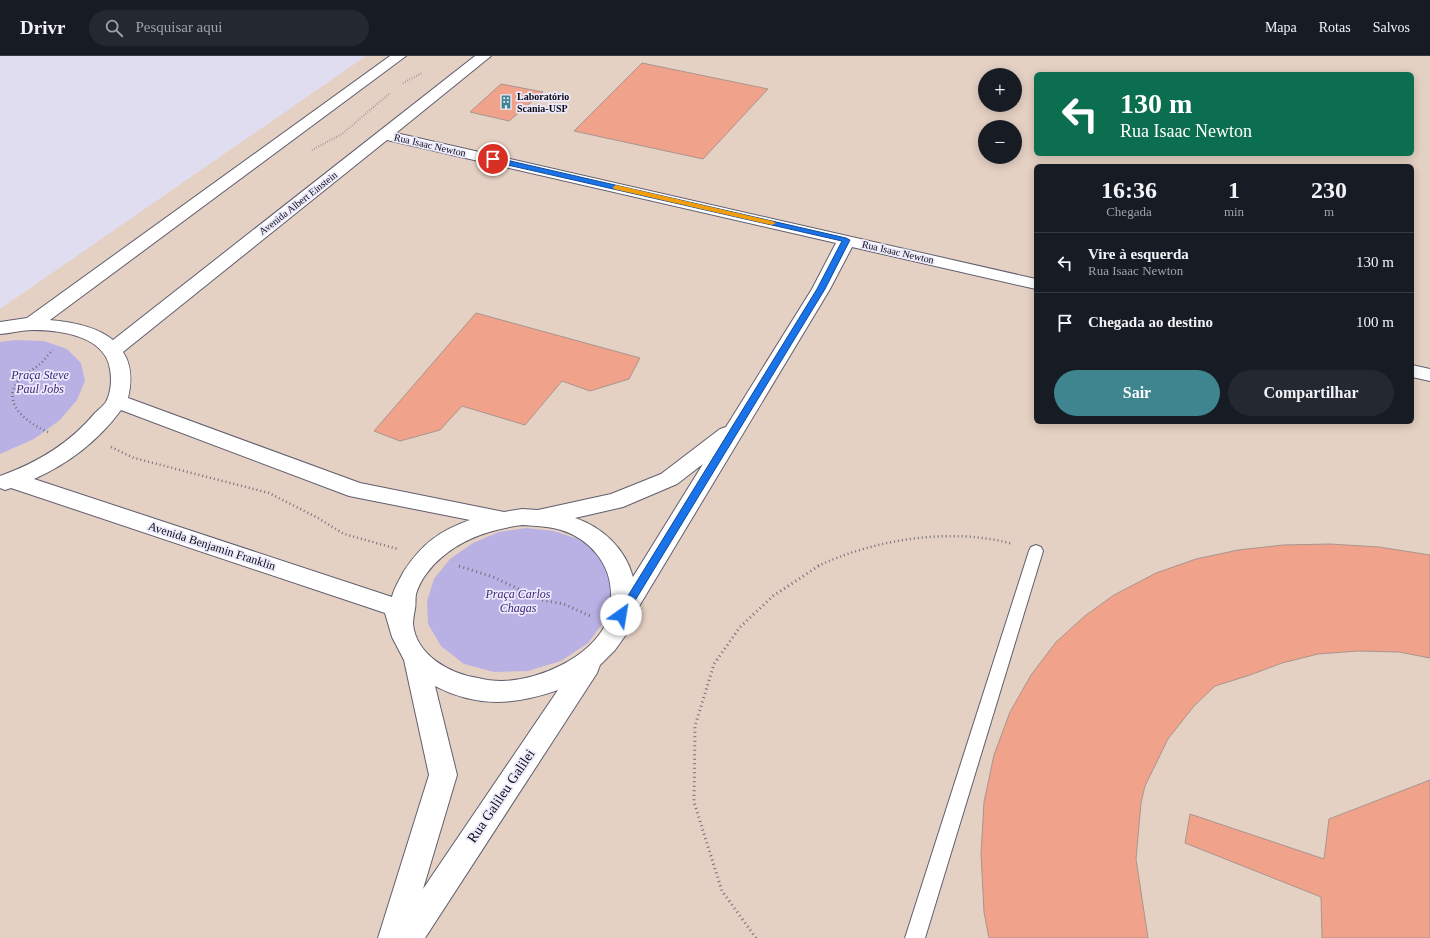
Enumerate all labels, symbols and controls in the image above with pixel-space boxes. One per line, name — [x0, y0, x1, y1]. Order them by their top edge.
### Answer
search box — [89, 10, 369, 46]
text: Drivr — [20, 17, 65, 38]
icon: search — [103, 17, 125, 39]
text: Pesquisar aqui — [135, 19, 222, 35]
text: Mapa — [1265, 20, 1297, 35]
text: Rotas — [1319, 20, 1351, 35]
text: Salvos — [1373, 20, 1410, 35]
map controls — [978, 68, 1022, 164]
button: + — [978, 68, 1022, 112]
icon: left — [1054, 88, 1106, 140]
text: 130 m — [1120, 88, 1192, 119]
place label: Laboratório Scania-USP — [517, 91, 569, 114]
building icon: Laboratório Scania-USP — [498, 94, 514, 110]
button: − — [978, 120, 1022, 164]
text: Rua Isaac Newton — [1120, 121, 1252, 141]
street label: Rua Isaac Newton — [393, 131, 467, 159]
pin — [476, 142, 510, 176]
icon: arrive — [482, 148, 504, 170]
street label: Avenida Albert Einstein — [257, 169, 339, 237]
text: 16:36 — [1101, 177, 1157, 203]
text: 1 — [1228, 177, 1240, 203]
text: 230 — [1311, 177, 1347, 203]
text: Chegada — [1106, 204, 1152, 219]
text: min — [1224, 204, 1244, 219]
text: m — [1324, 204, 1334, 219]
street label: Rua Isaac Newton — [861, 238, 935, 266]
text: Vire à esquerda — [1088, 246, 1189, 262]
icon: left — [1054, 252, 1076, 274]
text: 130 m — [1356, 254, 1394, 270]
text: Rua Isaac Newton — [1088, 263, 1183, 278]
icon: arrive — [1054, 312, 1076, 334]
text: Chegada ao destino — [1088, 314, 1213, 330]
text: 100 m — [1356, 314, 1394, 330]
park label: Praça Steve Paul Jobs — [10, 368, 69, 396]
button: Sair — [1054, 370, 1220, 416]
button: Compartilhar — [1228, 370, 1394, 416]
street label: Avenida Benjamin Franklin — [147, 519, 277, 573]
park label: Praça Carlos Chagas — [484, 587, 551, 615]
position arrow — [600, 594, 642, 636]
street label: Rua Galileu Galilei — [464, 747, 538, 845]

